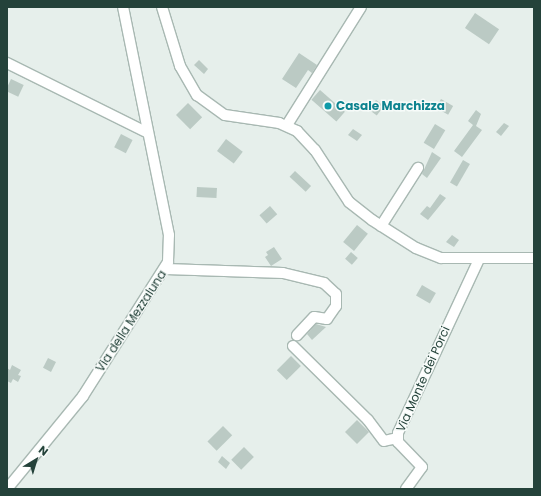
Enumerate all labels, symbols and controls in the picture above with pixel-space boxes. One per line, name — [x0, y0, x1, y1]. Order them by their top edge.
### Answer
place label: Casale Marchizza — [336, 99, 445, 113]
marker: Casale Marchizza — [323, 101, 333, 111]
street label: Via della Mezzaluna — [93, 267, 169, 375]
street label: Via Monte dei Porci — [393, 324, 453, 434]
north arrow — [16, 440, 56, 480]
text: N — [35, 442, 52, 459]

